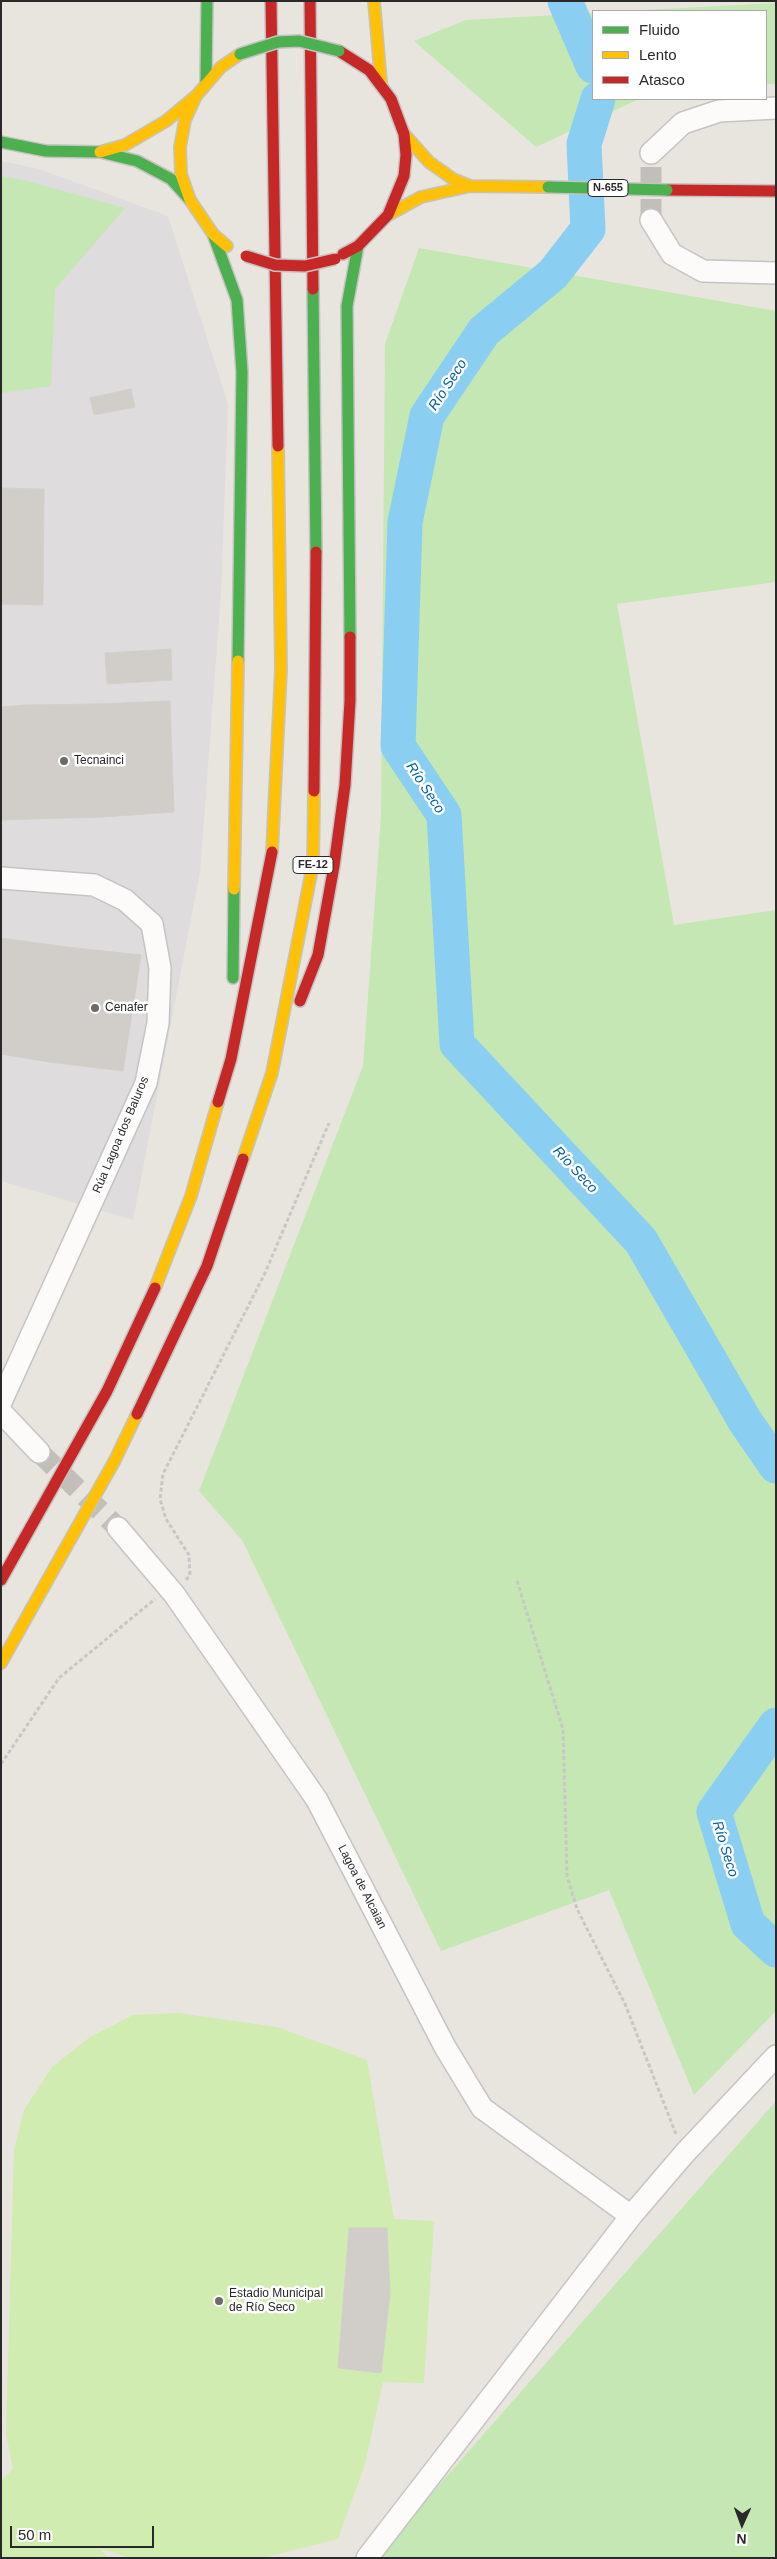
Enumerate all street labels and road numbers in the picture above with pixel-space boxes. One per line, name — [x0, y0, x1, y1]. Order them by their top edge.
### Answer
road number: N-655 — [588, 180, 628, 197]
road number: FE-12 — [293, 856, 333, 874]
street label: Rúa Lagoa dos Baluros — [90, 1074, 152, 1196]
street label: Lagoa de Alcaian — [335, 1842, 389, 1932]

